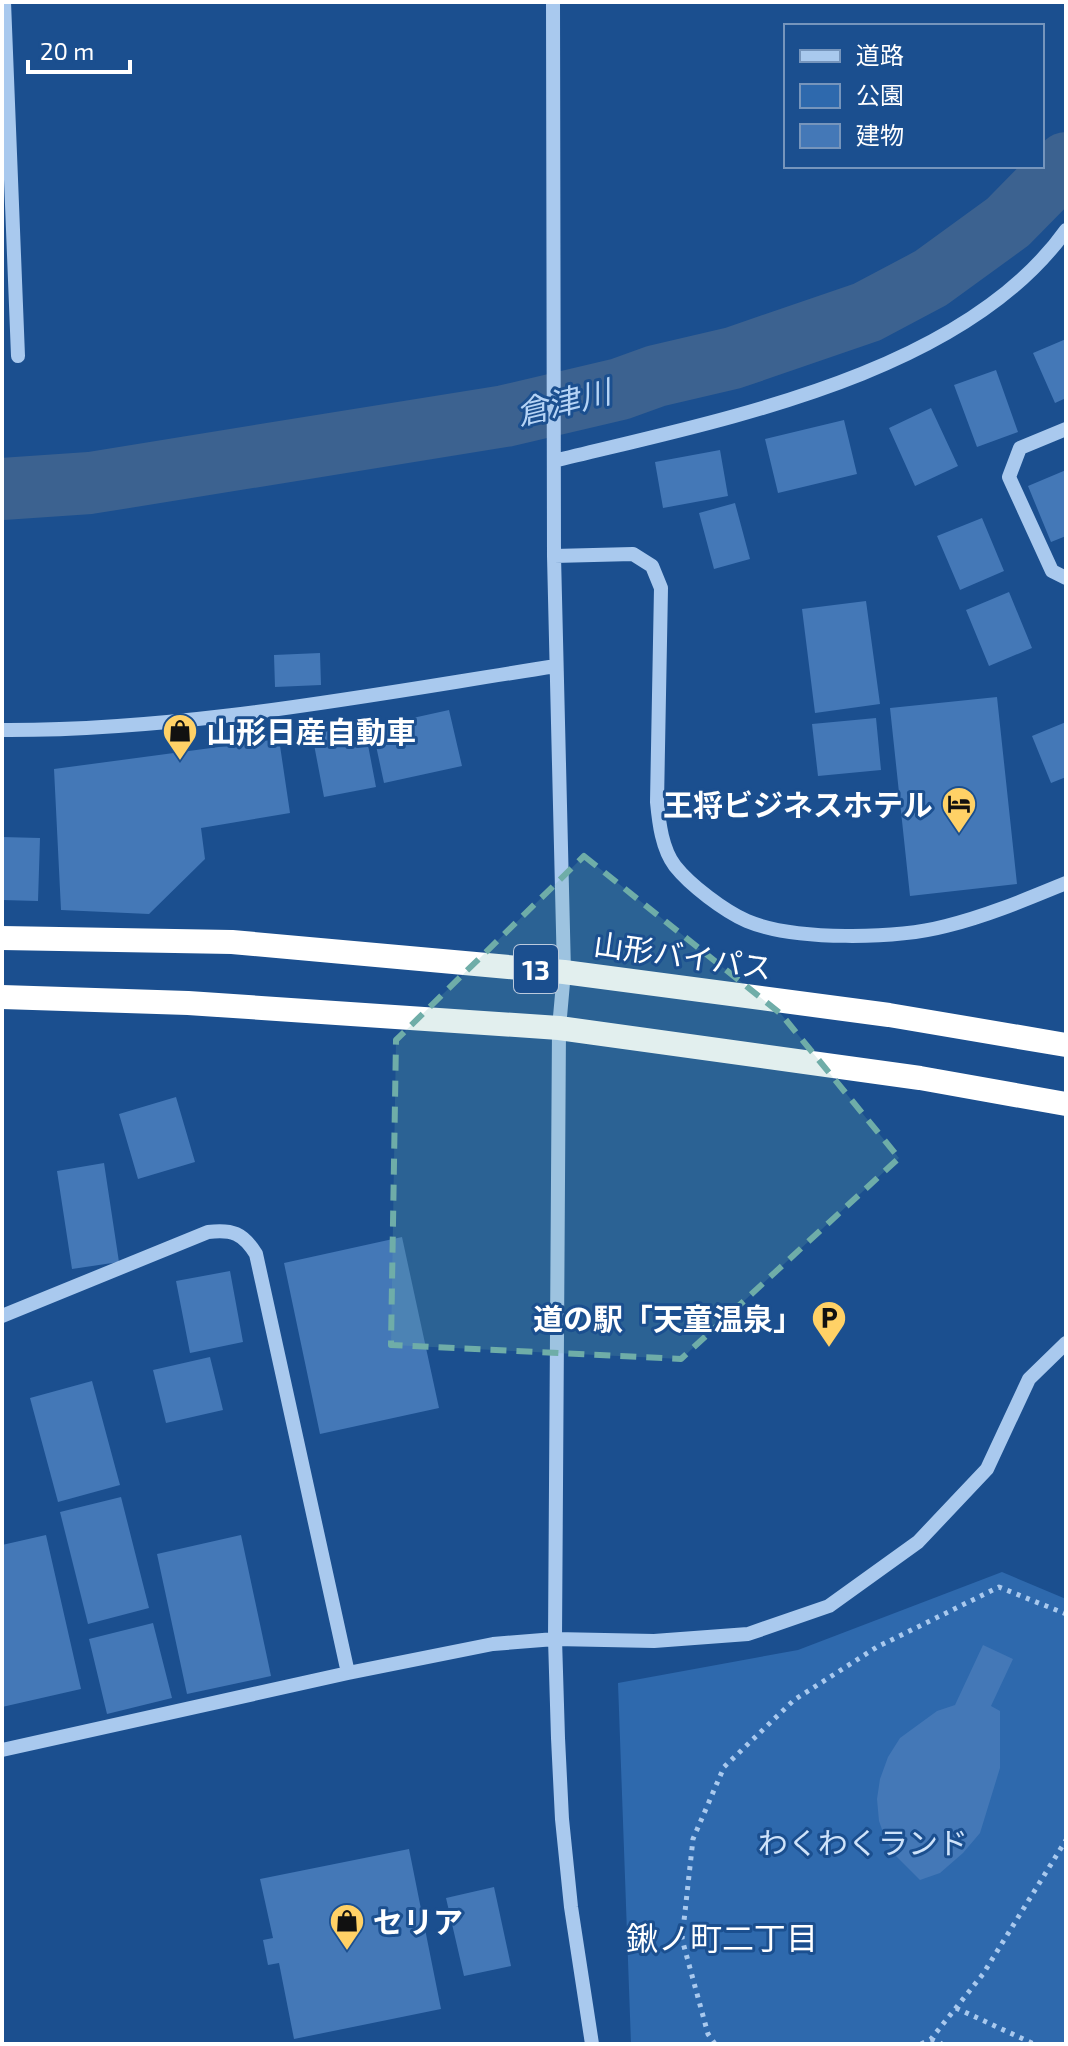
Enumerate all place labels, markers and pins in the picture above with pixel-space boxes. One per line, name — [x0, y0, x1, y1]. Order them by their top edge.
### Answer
shop icon: 山形日産自動車 — [161, 712, 199, 762]
place label: 山形日産自動車 — [206, 713, 416, 749]
hotel icon: 王将ビジネスホテル — [940, 785, 978, 835]
place label: 王将ビジネスホテル — [663, 786, 933, 822]
parking icon: 道の駅「天童温泉」 — [810, 1299, 848, 1349]
place label: 道の駅「天童温泉」 — [533, 1300, 803, 1336]
shop icon: セリア — [328, 1902, 366, 1952]
place label: セリア — [373, 1903, 463, 1939]

